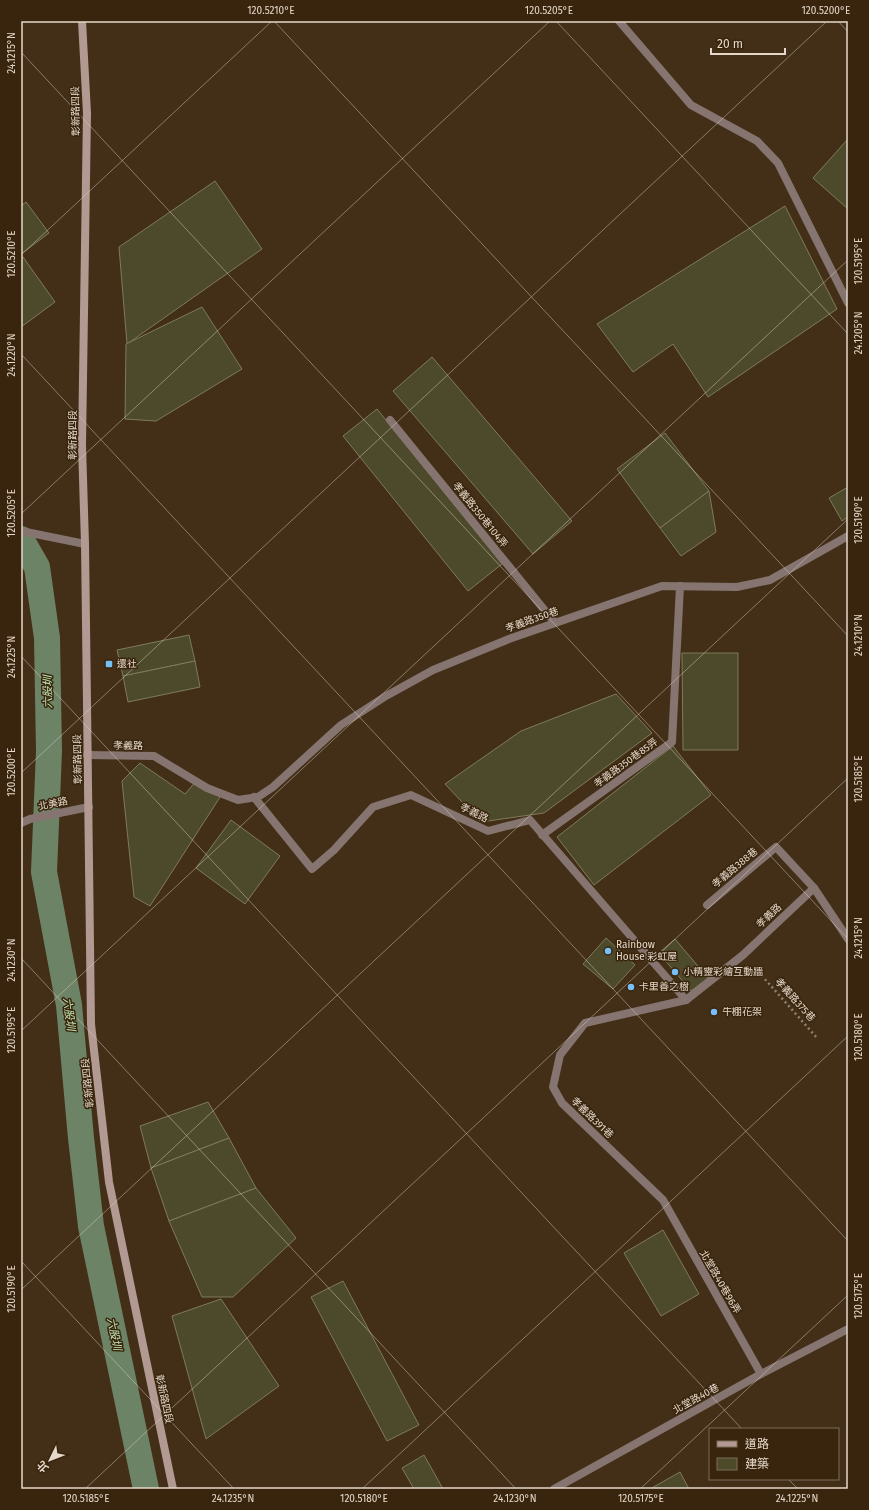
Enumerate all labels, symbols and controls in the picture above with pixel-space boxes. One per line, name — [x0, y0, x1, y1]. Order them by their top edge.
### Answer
text: 120.5210°E — [247, 5, 295, 17]
text: 120.5205°E — [525, 5, 573, 17]
text: 120.5200°E — [802, 5, 850, 17]
scale bar — [711, 30, 785, 56]
text: 24.1215°N — [6, 32, 18, 74]
text: 20 m — [717, 37, 743, 51]
street label: 彰新路四段 — [70, 86, 82, 136]
text: 120.5210°E — [6, 230, 18, 278]
text: 120.5195°E — [853, 238, 865, 284]
text: 24.1205°N — [853, 311, 865, 355]
text: 24.1220°N — [6, 333, 18, 377]
street label: 彰新路四段 — [67, 410, 79, 460]
street label: 孝義路350巷104弄 — [450, 480, 510, 550]
text: 120.5205°E — [6, 489, 18, 537]
text: 120.5190°E — [853, 496, 865, 544]
street label: 孝義路350巷 — [504, 605, 560, 635]
text: 24.1210°N — [853, 614, 865, 656]
text: 24.1225°N — [6, 636, 18, 678]
place label: 還社 — [117, 658, 137, 670]
marker: 還社 — [104, 659, 114, 669]
water label: 六股圳 — [41, 673, 55, 709]
street label: 彰新路四段 — [72, 734, 84, 784]
street label: 孝義路350巷85弄 — [592, 736, 660, 790]
street label: 孝義路 — [113, 740, 143, 752]
text: 120.5200°E — [6, 748, 18, 796]
text: 120.5185°E — [853, 755, 865, 803]
street label: 北美路 — [37, 795, 69, 813]
street label: 孝義路 — [458, 801, 490, 825]
street label: 孝義路388巷 — [710, 845, 760, 891]
street label: 孝義路 — [754, 901, 784, 931]
text: 24.1215°N — [853, 917, 865, 959]
text: 24.1230°N — [6, 938, 18, 982]
place label: Rainbow House 彩虹屋 — [616, 939, 677, 963]
marker: Rainbow House 彩虹屋 — [603, 946, 613, 956]
place label: 小精靈彩繪互動牆 — [683, 966, 763, 978]
marker: 小精靈彩繪互動牆 — [670, 967, 680, 977]
street label: 孝義路375巷 — [772, 976, 818, 1024]
place label: 卡里善之樹 — [639, 981, 689, 993]
marker: 卡里善之樹 — [626, 982, 636, 992]
water label: 六股圳 — [61, 997, 78, 1033]
place label: 牛棚花架 — [722, 1006, 762, 1018]
text: 120.5195°E — [6, 1007, 18, 1053]
marker: 牛棚花架 — [709, 1007, 719, 1017]
text: 120.5180°E — [853, 1013, 865, 1061]
street label: 彰新路四段 — [79, 1058, 97, 1108]
street label: 孝義路391巷 — [568, 1095, 616, 1141]
street label: 北堂路40巷96弄 — [697, 1248, 743, 1316]
text: 120.5190°E — [6, 1265, 18, 1313]
text: 120.5175°E — [853, 1273, 865, 1319]
water label: 六股圳 — [104, 1317, 124, 1353]
street label: 彰新路四段 — [153, 1373, 175, 1425]
street label: 北堂路40巷 — [671, 1381, 721, 1417]
legend — [709, 1428, 839, 1480]
text: 道路 — [745, 1437, 769, 1451]
north arrow — [30, 1440, 70, 1480]
text: 建築 — [745, 1457, 769, 1471]
text: 北 — [35, 1458, 52, 1475]
text: 120.5185°E — [62, 1493, 110, 1505]
text: 24.1235°N — [212, 1493, 254, 1505]
text: 120.5180°E — [340, 1493, 388, 1505]
text: 24.1230°N — [493, 1493, 537, 1505]
text: 120.5175°E — [618, 1493, 664, 1505]
text: 24.1225°N — [776, 1493, 818, 1505]

